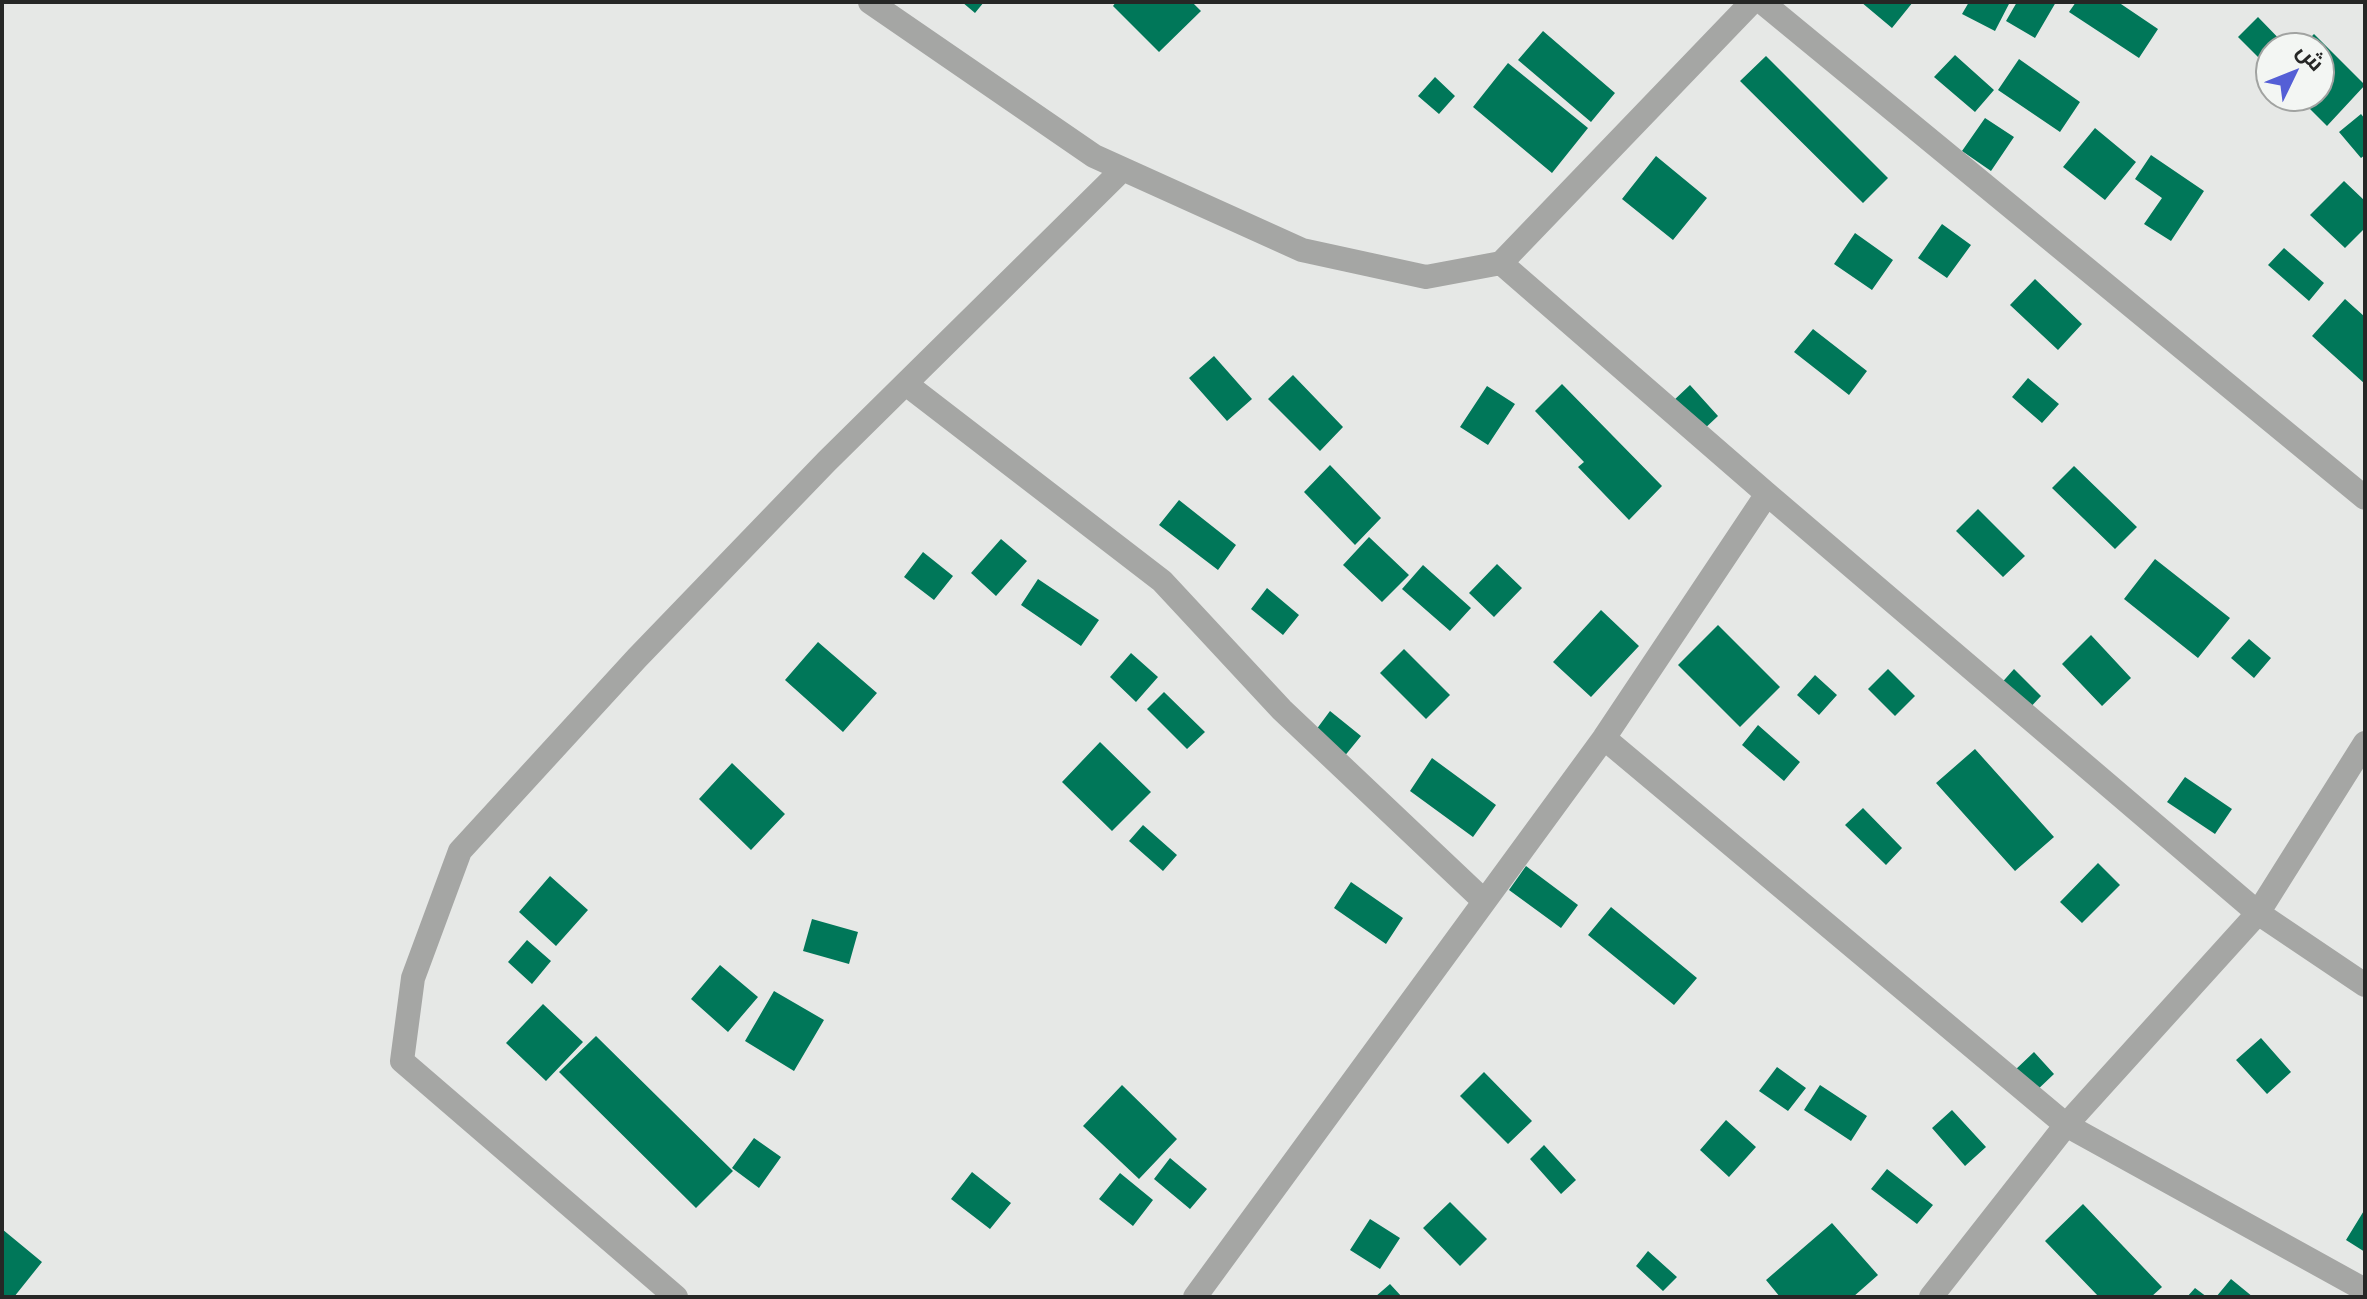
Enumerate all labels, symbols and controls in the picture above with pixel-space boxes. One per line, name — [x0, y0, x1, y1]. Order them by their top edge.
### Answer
north arrow — [2255, 32, 2335, 112]
text: ش — [2290, 36, 2332, 78]

